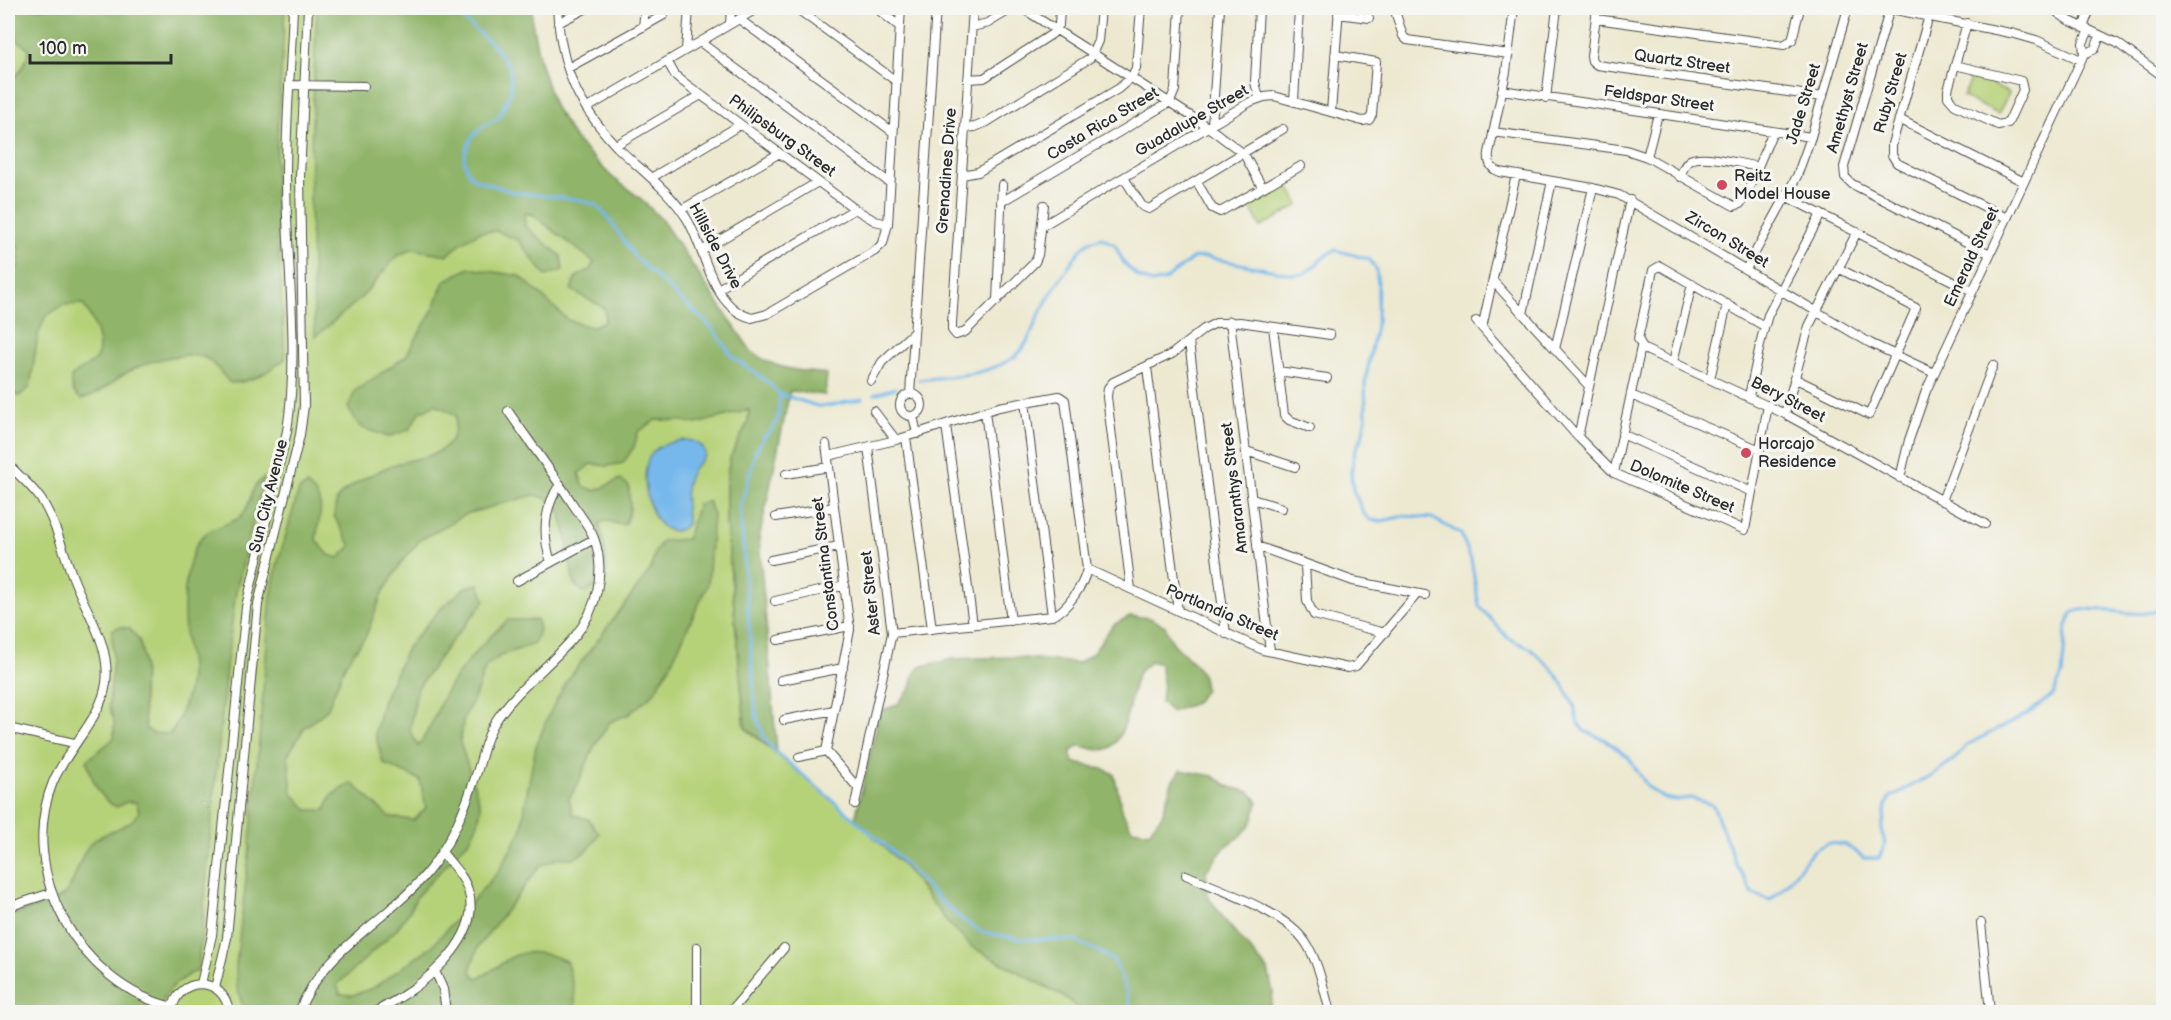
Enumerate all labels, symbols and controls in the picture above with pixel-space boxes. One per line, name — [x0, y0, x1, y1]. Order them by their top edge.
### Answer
scale bar — [30, 27, 171, 65]
text: 100 m — [39, 38, 87, 59]
street label: Amethyst Street — [1823, 40, 1873, 155]
street label: Quartz Street — [1633, 46, 1731, 78]
street label: Ruby Street — [1870, 50, 1912, 136]
street label: Jade Street — [1783, 61, 1825, 147]
street label: Guadalupe Street — [1132, 81, 1252, 161]
street label: Feldspar Street — [1603, 82, 1715, 116]
street label: Costa Rica Street — [1044, 83, 1162, 165]
street label: Philipsburg Street — [725, 91, 839, 181]
street label: Grenadines Drive — [933, 107, 961, 235]
place label: Reitz Model House — [1734, 167, 1831, 204]
marker: Reitz Model House — [1715, 178, 1729, 192]
street label: Hillside Drive — [684, 200, 746, 293]
street label: Emerald Street — [1940, 204, 2004, 310]
street label: Zircon Street — [1681, 207, 1772, 272]
street label: Bery Street — [1748, 373, 1829, 427]
street label: Amaranthys Street — [1217, 421, 1252, 555]
place label: Horcajo Residence — [1758, 435, 1837, 472]
street label: Sun City Avenue — [246, 437, 292, 555]
marker: Horcajo Residence — [1739, 446, 1753, 460]
street label: Dolomite Street — [1627, 456, 1737, 518]
street label: Constantina Street — [808, 496, 844, 632]
street label: Aster Street — [857, 550, 885, 636]
street label: Portlandia Street — [1163, 581, 1281, 645]

